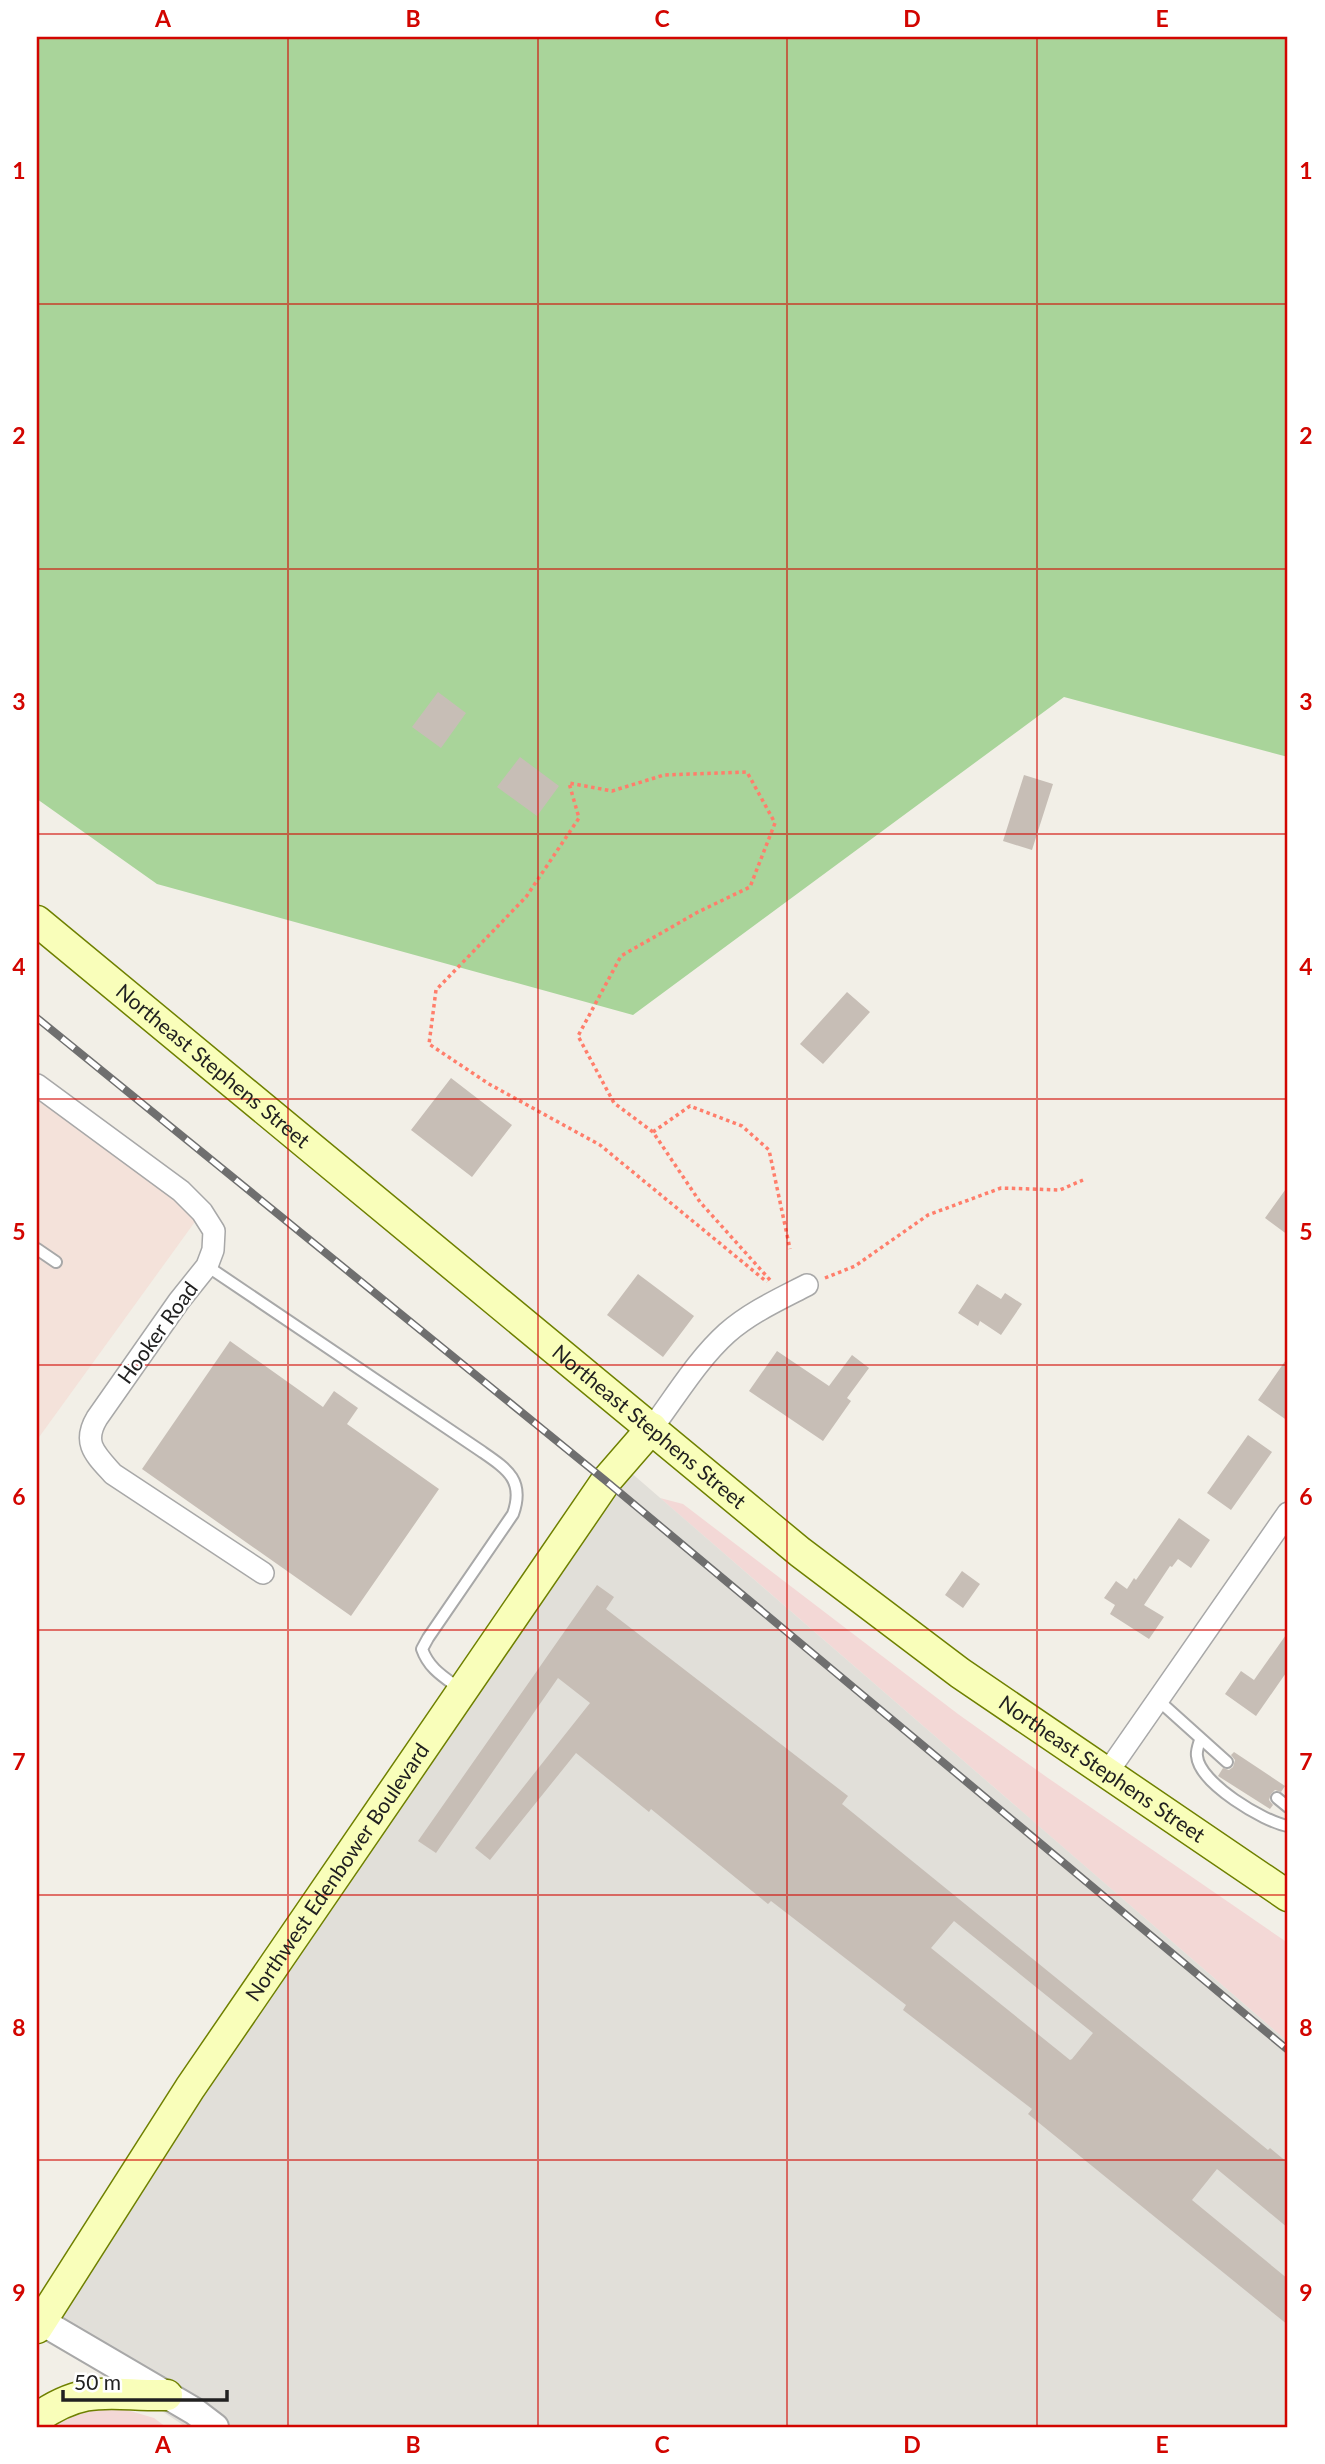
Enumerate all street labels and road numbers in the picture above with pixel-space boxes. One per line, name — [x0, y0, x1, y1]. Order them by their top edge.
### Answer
street label: Northeast Stephens Street — [112, 978, 316, 1153]
street label: Hooker Road — [111, 1276, 202, 1388]
street label: Northeast Stephens Street — [548, 1339, 752, 1513]
street label: Northeast Stephens Street — [995, 1689, 1211, 1847]
street label: Northwest Edenbower Boulevard — [240, 1738, 434, 2005]

